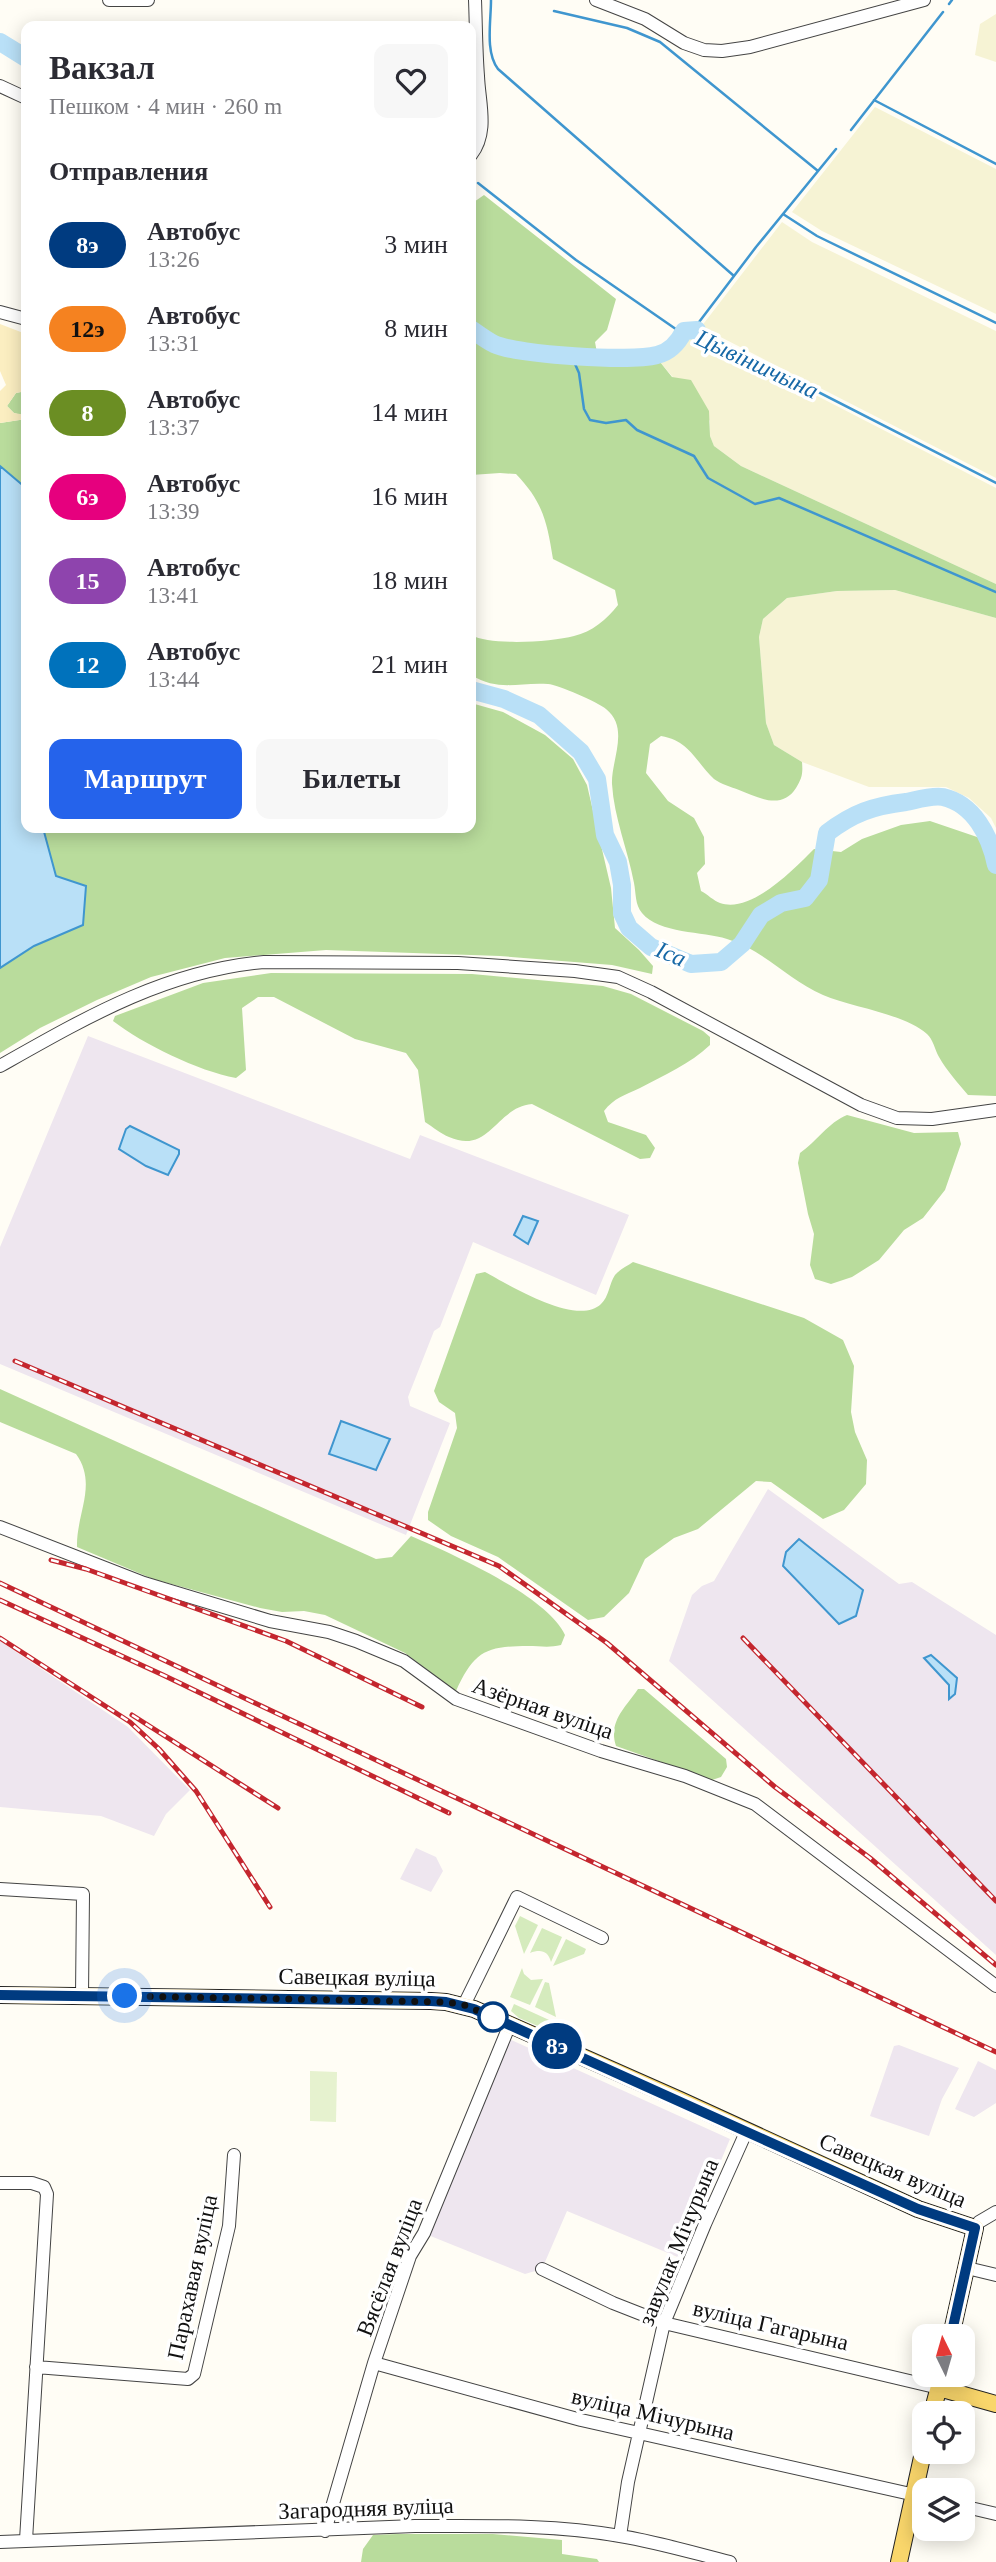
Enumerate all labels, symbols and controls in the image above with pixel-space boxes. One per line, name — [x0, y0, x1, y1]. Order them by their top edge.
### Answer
button: heart — [374, 44, 448, 118]
text: Вакзал — [49, 50, 155, 86]
text: Пешком · 4 мин · 260 m — [49, 94, 282, 119]
text: Отправления — [49, 157, 208, 186]
text: Автобус — [147, 217, 240, 246]
text: 3 мин — [384, 230, 448, 259]
text: 8э — [76, 232, 99, 258]
text: 13:26 — [147, 247, 199, 272]
text: Автобус — [147, 301, 240, 330]
text: 8 мин — [384, 314, 448, 343]
text: 12э — [70, 316, 105, 342]
water label: Цывіншчына — [691, 324, 822, 404]
text: 13:31 — [147, 331, 199, 356]
text: Автобус — [147, 385, 240, 414]
text: 14 мин — [371, 398, 448, 427]
text: 8 — [82, 400, 94, 426]
text: 13:37 — [147, 415, 199, 440]
text: Автобус — [147, 469, 240, 498]
text: 16 мин — [371, 482, 448, 511]
text: 6э — [76, 484, 99, 510]
text: 13:39 — [147, 499, 199, 524]
text: Автобус — [147, 553, 240, 582]
text: 18 мин — [371, 566, 448, 595]
text: 15 — [76, 568, 100, 594]
text: 13:41 — [147, 583, 199, 608]
text: Автобус — [147, 637, 240, 666]
text: 21 мин — [371, 650, 448, 679]
text: 12 — [76, 652, 100, 678]
text: 13:44 — [147, 667, 199, 692]
button: Маршрут — [49, 739, 242, 819]
button: Билеты — [256, 739, 448, 819]
water label: Іса — [651, 936, 690, 972]
street label: Азёрная вуліца — [469, 1673, 616, 1744]
street label: Савецкая вуліца — [278, 1964, 436, 1991]
your location — [107, 1978, 142, 2013]
unlabelled marker — [478, 2002, 508, 2032]
line badge: 8э — [526, 2023, 588, 2069]
text: 8э — [546, 2033, 568, 2059]
street label: Савецкая вуліца — [816, 2128, 970, 2213]
street label: завулак Мічурына — [634, 2155, 723, 2329]
street label: Парахавая вуліца — [163, 2192, 222, 2362]
street label: Вясёлая вуліца — [352, 2195, 427, 2339]
street label: вуліца Гагарына — [691, 2295, 851, 2356]
north arrow — [912, 2324, 975, 2387]
map controls — [912, 2324, 975, 2541]
street label: вуліца Мічурына — [569, 2384, 737, 2445]
button: locate — [912, 2401, 975, 2464]
button: layers — [912, 2478, 975, 2541]
street label: Загародняя вуліца — [278, 2493, 454, 2524]

